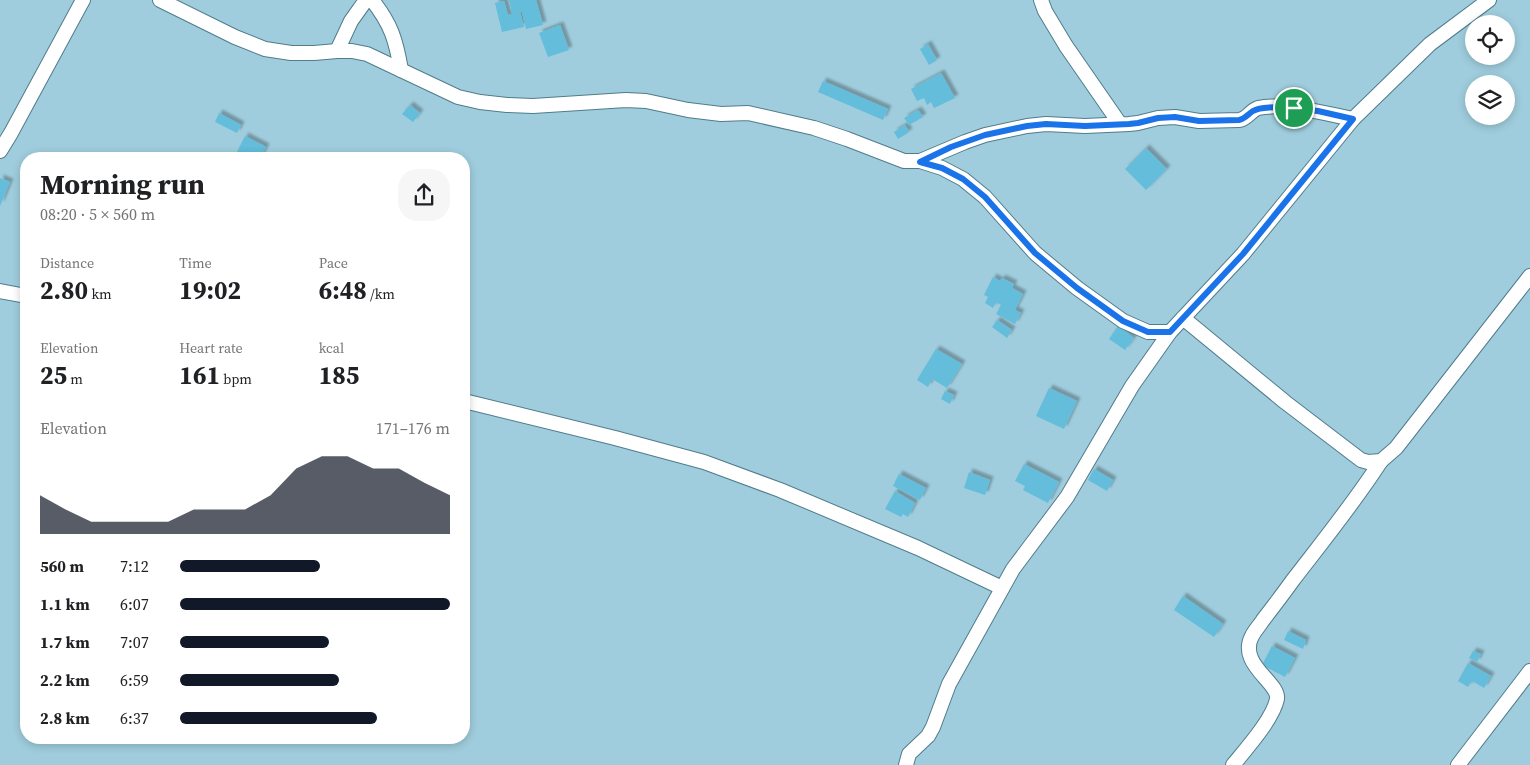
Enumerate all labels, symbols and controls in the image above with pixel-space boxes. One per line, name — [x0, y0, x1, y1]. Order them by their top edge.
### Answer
map controls — [1465, 15, 1515, 125]
button: locate — [1465, 15, 1515, 65]
button: layers — [1465, 75, 1515, 125]
pin — [1273, 87, 1315, 129]
icon: arrive — [1280, 94, 1308, 122]
text: Morning run — [40, 165, 205, 203]
button: share — [398, 169, 450, 221]
text: 08:20 · 5 × 560 m — [40, 203, 155, 225]
text: Distance — [40, 253, 94, 273]
text: Time — [179, 253, 212, 273]
text: Pace — [319, 253, 348, 273]
text: 2.80 — [40, 273, 88, 307]
text: 19:02 — [179, 273, 241, 307]
text: 6:48 — [319, 273, 367, 307]
text: km — [88, 284, 112, 304]
text: /km — [367, 284, 395, 304]
text: Elevation — [40, 338, 98, 358]
text: Heart rate — [179, 338, 243, 358]
text: kcal — [319, 338, 344, 358]
text: 25 — [40, 358, 67, 392]
text: 161 — [179, 358, 220, 392]
text: 185 — [319, 358, 359, 392]
text: m — [67, 369, 83, 389]
text: bpm — [220, 369, 252, 389]
text: Elevation — [40, 417, 107, 439]
text: 171–176 m — [376, 417, 450, 439]
text: 560 m — [40, 555, 84, 577]
text: 7:12 — [120, 555, 149, 577]
text: 1.1 km — [40, 593, 90, 615]
text: 6:07 — [120, 593, 149, 615]
text: 1.7 km — [40, 631, 90, 653]
text: 7:07 — [120, 631, 149, 653]
text: 2.2 km — [40, 669, 90, 691]
text: 6:59 — [120, 669, 149, 691]
text: 2.8 km — [40, 707, 90, 729]
text: 6:37 — [120, 707, 149, 729]

